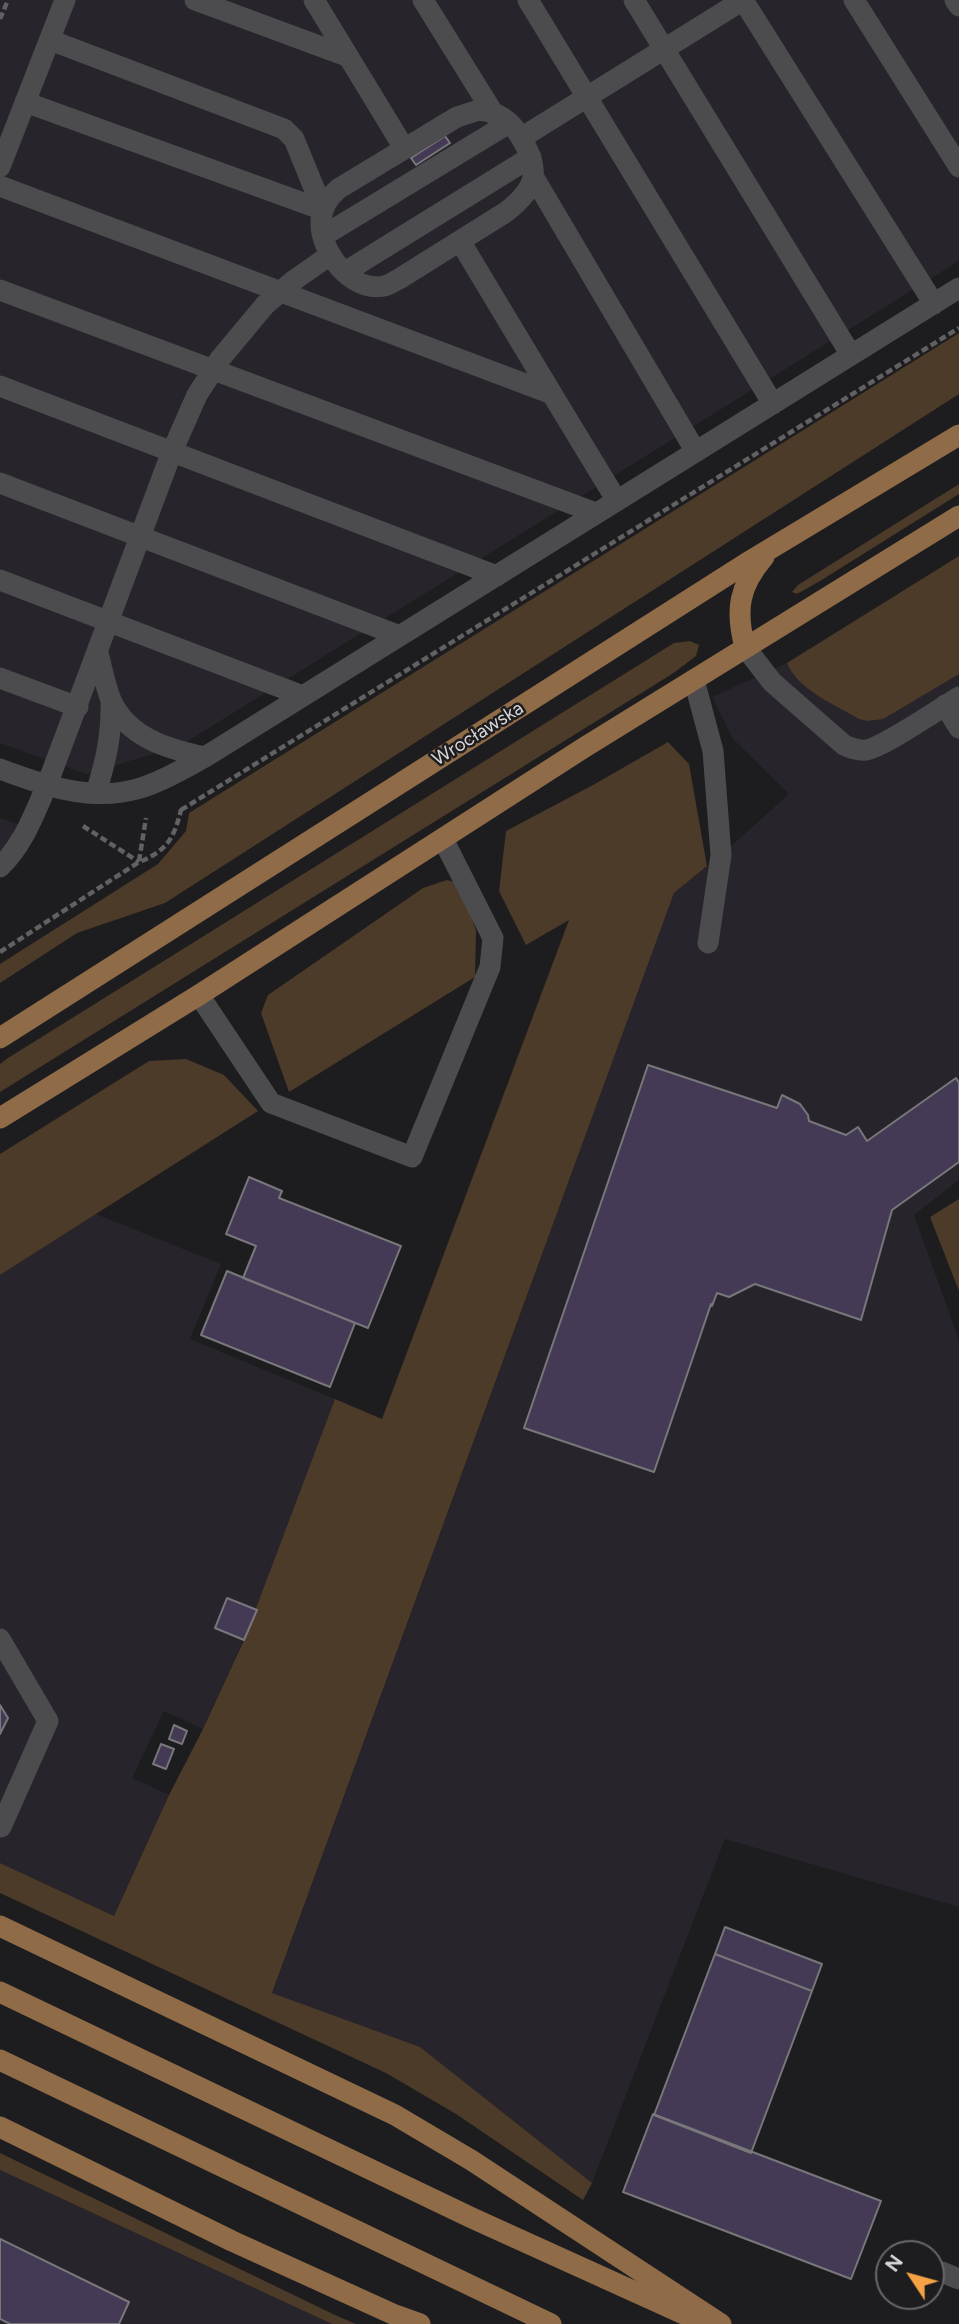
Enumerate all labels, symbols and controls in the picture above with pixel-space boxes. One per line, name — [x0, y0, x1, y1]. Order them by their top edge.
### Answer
street label: Wrocławska — [428, 697, 528, 771]
north arrow — [875, 2240, 945, 2310]
text: N — [881, 2251, 908, 2276]

